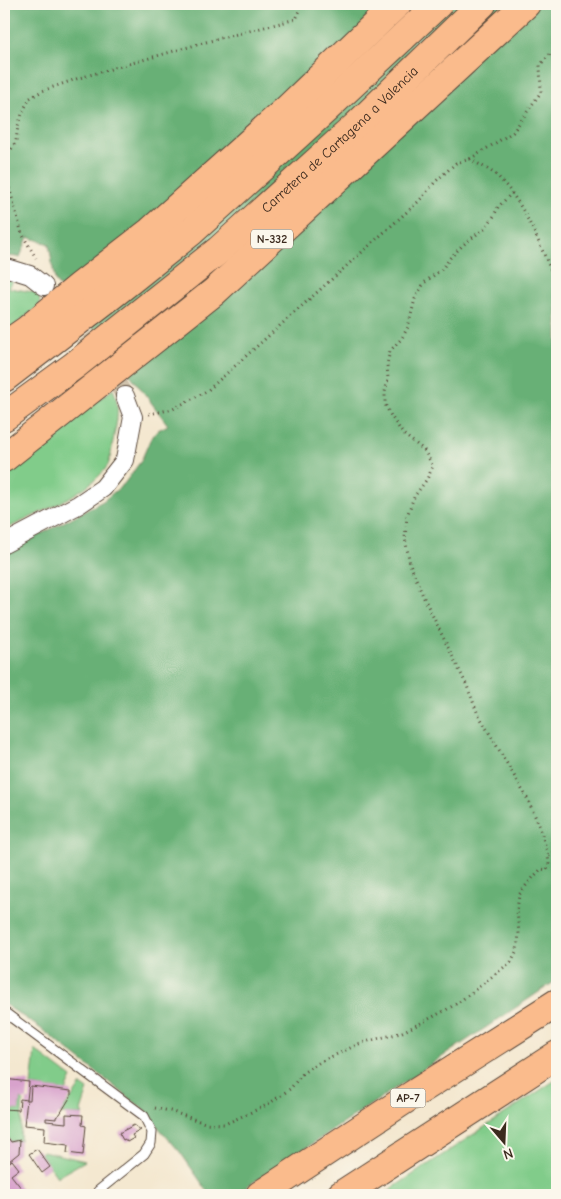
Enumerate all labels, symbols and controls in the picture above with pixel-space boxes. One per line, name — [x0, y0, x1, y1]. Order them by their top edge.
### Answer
street label: Carretera de Cartagena a Valencia — [258, 62, 421, 216]
road number: N-332 — [251, 230, 293, 248]
road number: AP-7 — [390, 1088, 426, 1108]
north arrow — [478, 1116, 528, 1166]
text: N — [501, 1144, 515, 1163]

